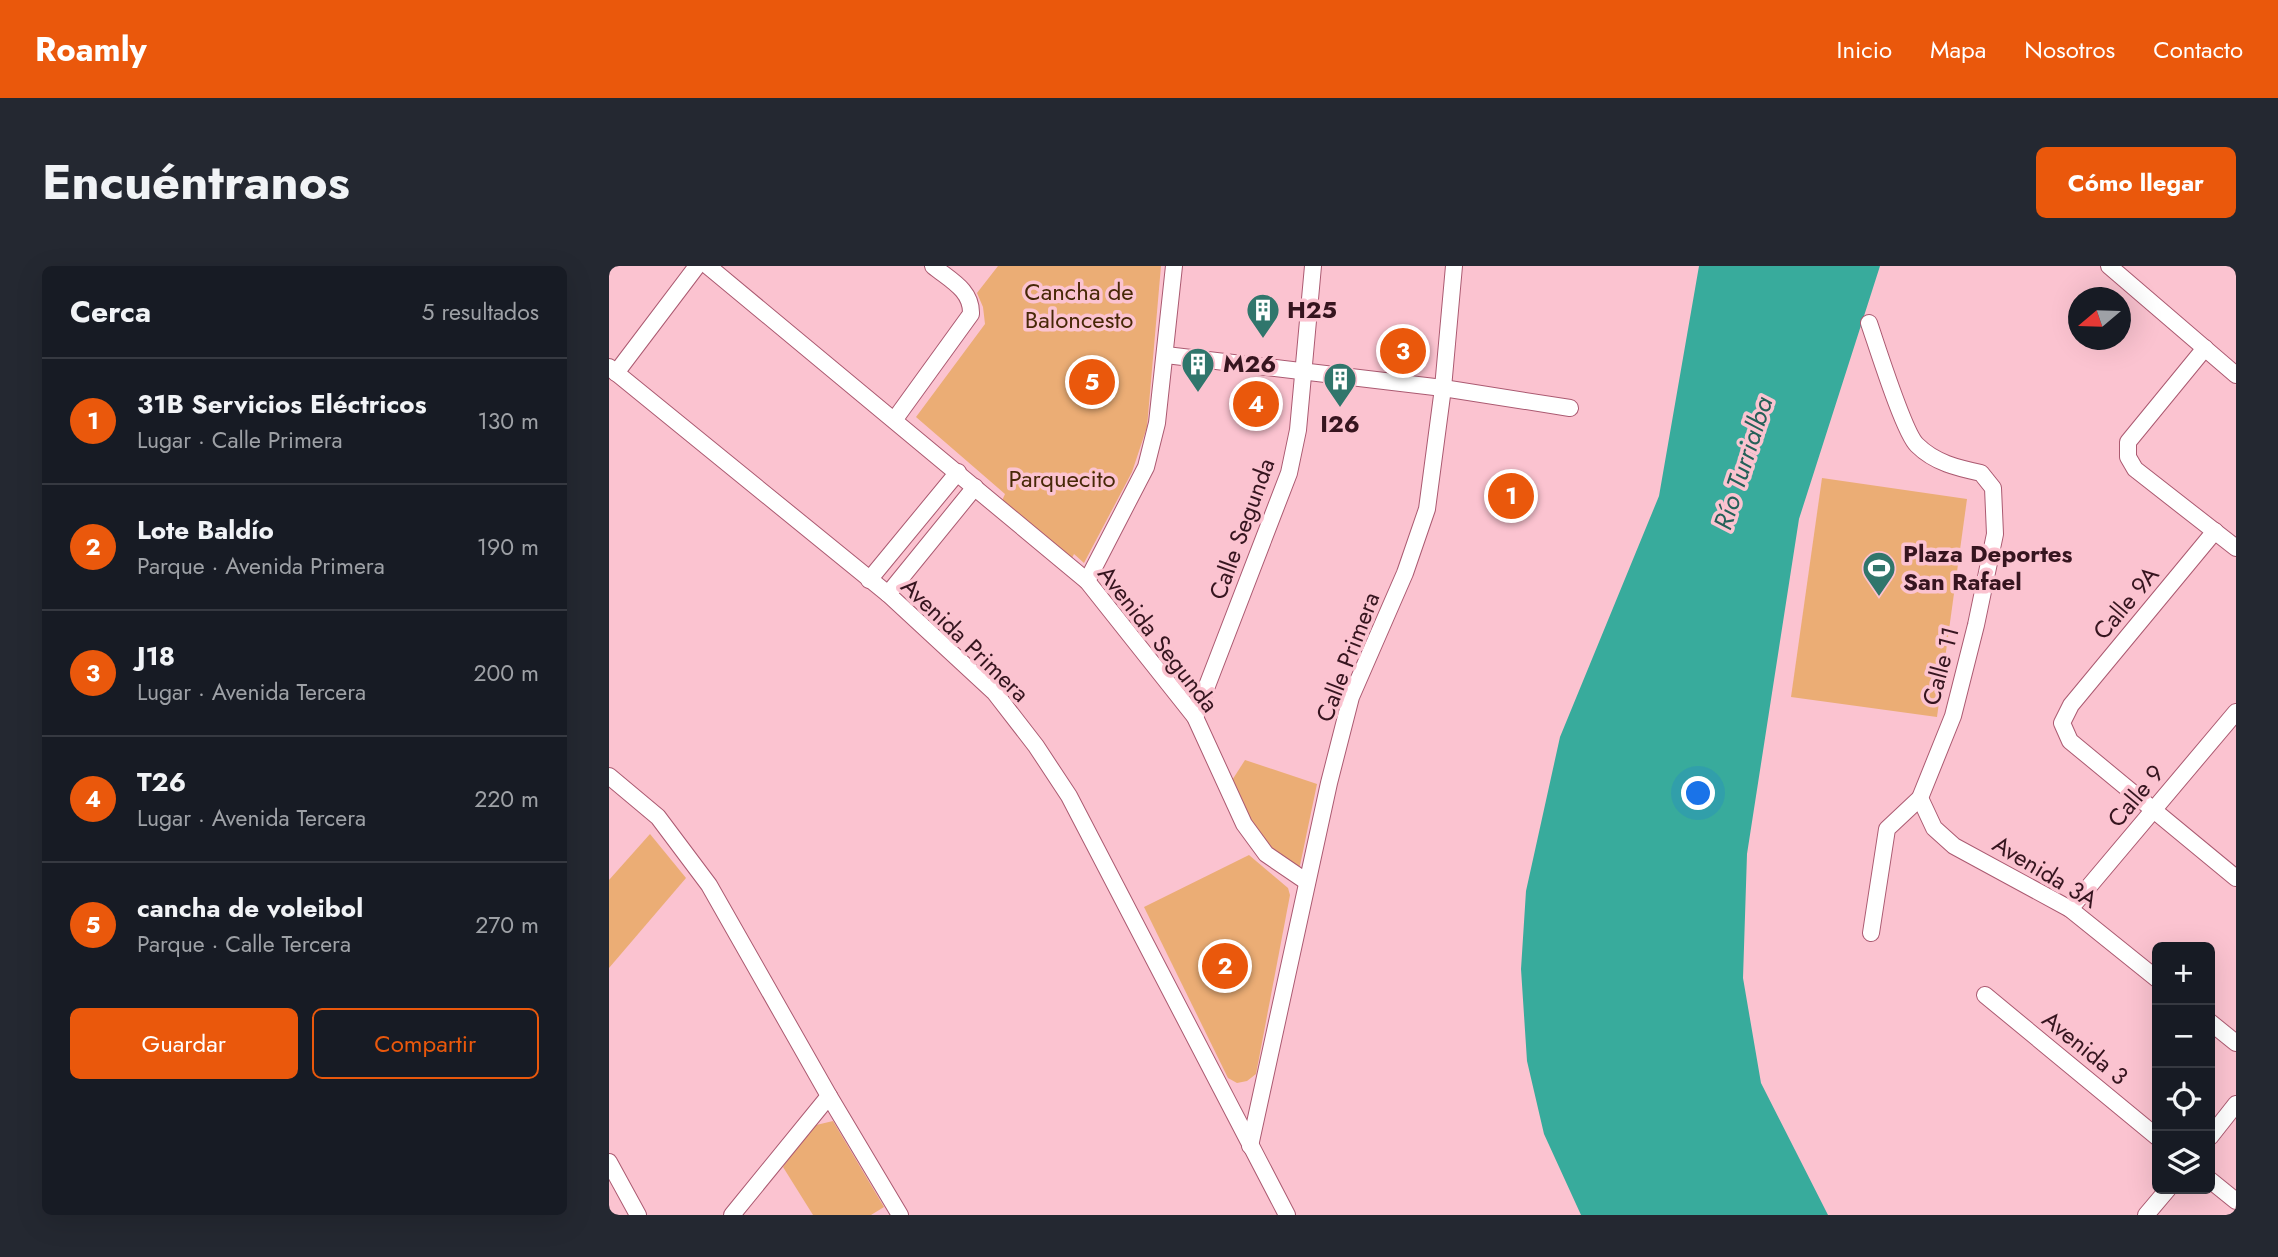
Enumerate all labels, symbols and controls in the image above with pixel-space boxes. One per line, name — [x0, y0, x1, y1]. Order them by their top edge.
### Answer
text: Roamly — [35, 26, 147, 73]
text: Inicio — [1837, 32, 1892, 67]
text: Mapa — [1930, 32, 1986, 67]
text: Nosotros — [2024, 32, 2115, 67]
text: Contacto — [2153, 32, 2243, 67]
text: Encuéntranos — [42, 147, 350, 217]
button: Cómo llegar — [2036, 147, 2236, 218]
park label: Cancha de Baloncesto — [1024, 274, 1134, 337]
north arrow — [2068, 287, 2131, 350]
text: Cerca — [70, 290, 151, 333]
building icon: H25 — [1244, 291, 1282, 340]
place label: H25 — [1287, 292, 1337, 327]
text: 5 resultados — [422, 295, 539, 329]
pin: 3 — [1380, 325, 1426, 377]
building icon: M26 — [1179, 345, 1217, 394]
place label: M26 — [1223, 346, 1276, 381]
pin: 5 — [1069, 356, 1115, 408]
building icon: I26 — [1321, 360, 1359, 409]
pin: 4 — [1233, 378, 1279, 430]
text: 31B Servicios Eléctricos — [137, 385, 427, 423]
water label: Río Turrialba — [1704, 391, 1783, 534]
text: 1 — [87, 404, 99, 438]
text: 130 m — [477, 404, 539, 438]
place label: I26 — [1320, 406, 1360, 441]
text: Lugar · Calle Primera — [137, 423, 343, 457]
street label: Calle Segunda — [1200, 453, 1283, 604]
park label: Parquecito — [1008, 461, 1116, 496]
pin: 1 — [1488, 470, 1534, 522]
text: Lote Baldío — [137, 511, 274, 549]
text: 2 — [85, 530, 101, 564]
text: 190 m — [477, 530, 539, 564]
place label: Plaza Deportes San Rafael — [1903, 536, 2073, 599]
text: Parque · Avenida Primera — [137, 549, 385, 583]
sports icon: Plaza Deportes San Rafael — [1860, 549, 1898, 598]
street label: Avenida Segunda — [1090, 558, 1227, 720]
street label: Calle 9A — [2084, 558, 2167, 647]
street label: Avenida Primera — [893, 569, 1037, 710]
street label: Calle Primera — [1307, 587, 1388, 727]
street label: Calle 11 — [1913, 623, 1968, 709]
text: J18 — [137, 637, 175, 675]
text: 3 — [86, 656, 100, 690]
text: 200 m — [473, 656, 539, 690]
text: Lugar · Avenida Tercera — [137, 675, 366, 709]
street label: Calle 9 — [2099, 757, 2172, 835]
text: T26 — [137, 763, 186, 801]
your location — [1681, 776, 1715, 810]
text: 4 — [85, 782, 101, 816]
text: 220 m — [474, 782, 539, 816]
text: Lugar · Avenida Tercera — [137, 801, 366, 835]
street label: Avenida 3A — [1986, 826, 2105, 917]
text: cancha de voleibol — [137, 889, 363, 927]
text: 5 — [86, 908, 100, 942]
text: 270 m — [475, 908, 539, 942]
text: Parque · Calle Tercera — [137, 927, 351, 961]
pin: 2 — [1202, 940, 1248, 992]
map controls — [2152, 942, 2215, 1194]
button: + — [2152, 942, 2215, 1005]
street label: Avenida 3 — [2035, 1002, 2136, 1093]
button: − — [2152, 1005, 2215, 1068]
button: Guardar — [70, 1008, 298, 1079]
button: Compartir — [312, 1008, 539, 1079]
button: locate — [2152, 1068, 2215, 1131]
button: layers — [2152, 1131, 2215, 1194]

